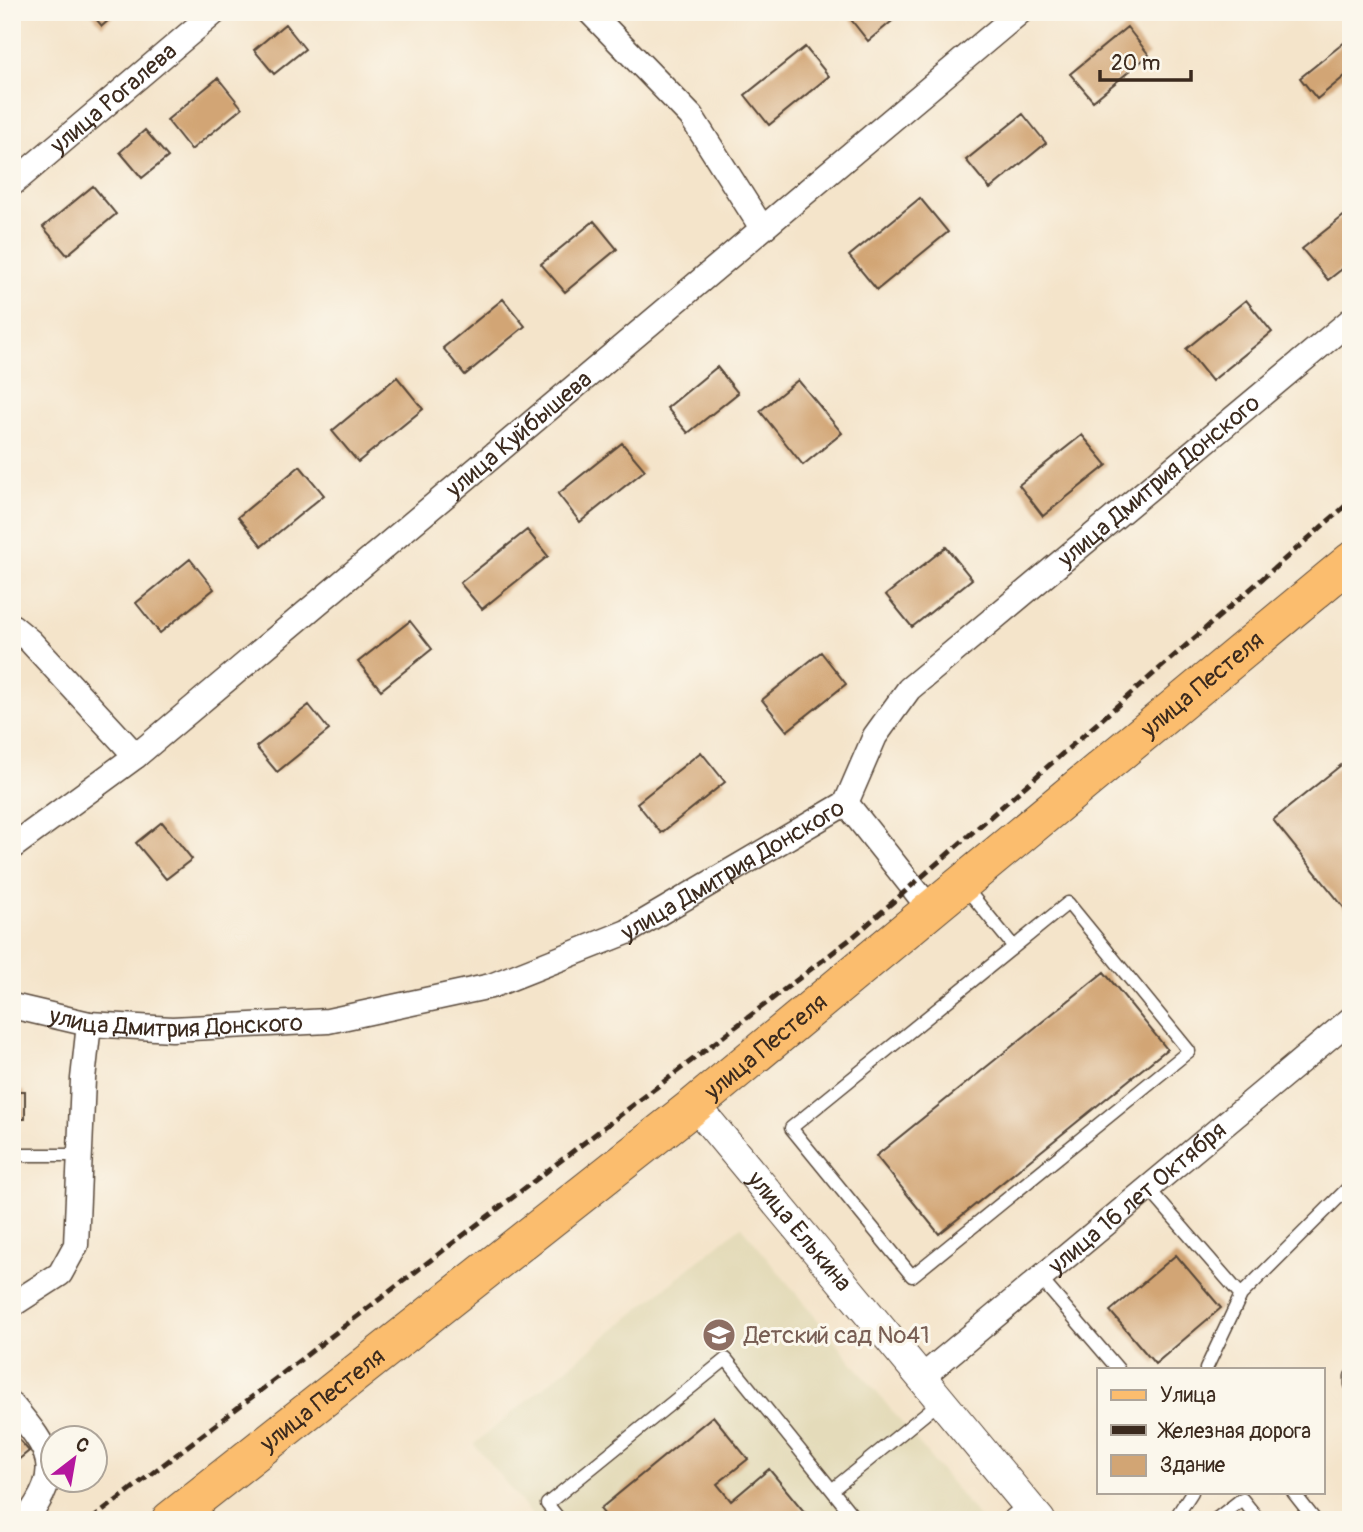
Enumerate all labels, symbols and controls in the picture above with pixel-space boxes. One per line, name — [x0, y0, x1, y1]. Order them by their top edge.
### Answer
street label: улица Рогалева — [44, 37, 183, 161]
scale bar — [1100, 38, 1192, 82]
text: 20 m — [1111, 50, 1160, 77]
street label: улица Куйбышева — [439, 365, 598, 505]
street label: улица Дмитрия Донского — [1051, 388, 1266, 574]
street label: улица Пестеля — [1134, 626, 1270, 745]
street label: улица Дмитрия Донского — [615, 793, 850, 948]
street label: улица Пестеля — [698, 988, 833, 1107]
street label: улица Дмитрия Донского — [45, 1001, 304, 1044]
street label: улица 16 лет Октября — [1042, 1116, 1232, 1281]
street label: улица Елькина — [741, 1165, 858, 1297]
school or university icon: Детский сад №41 — [700, 1316, 738, 1354]
place label: Детский сад №41 — [743, 1321, 930, 1350]
street label: улица Пестеля — [254, 1342, 391, 1459]
legend — [1097, 1368, 1324, 1494]
text: Улица — [1160, 1382, 1216, 1409]
text: Железная дорога — [1157, 1418, 1311, 1445]
north arrow — [38, 1424, 108, 1494]
text: С — [71, 1432, 94, 1459]
text: Здание — [1160, 1452, 1226, 1479]

